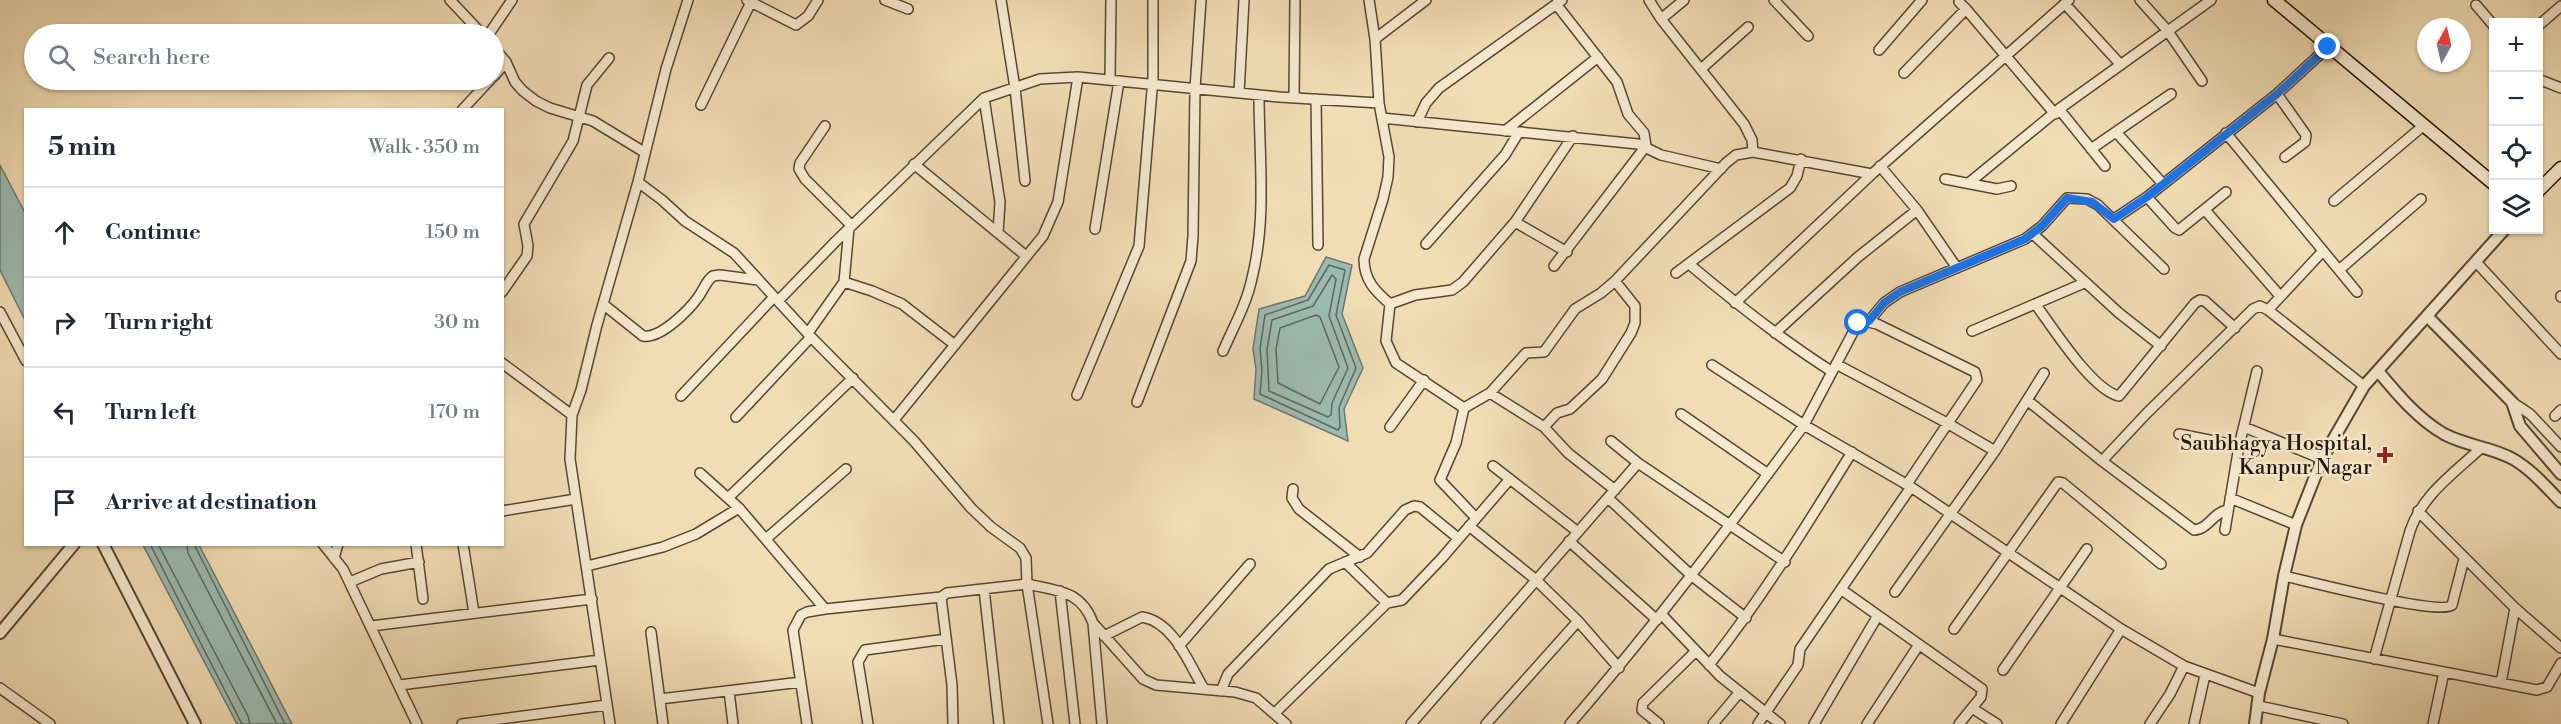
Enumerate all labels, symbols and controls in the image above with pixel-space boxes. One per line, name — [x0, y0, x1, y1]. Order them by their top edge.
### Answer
north arrow — [2417, 18, 2471, 72]
map controls — [2489, 18, 2543, 234]
button: + — [2489, 18, 2543, 72]
search box — [24, 24, 504, 90]
route end — [2314, 33, 2340, 59]
icon: search — [45, 41, 78, 74]
text: Search here — [93, 44, 210, 71]
button: − — [2489, 72, 2543, 126]
button: locate — [2489, 126, 2543, 180]
text: 5 min — [48, 131, 116, 163]
text: Walk · 350 m — [368, 135, 480, 160]
button: layers — [2489, 180, 2543, 234]
icon: ahead — [48, 216, 81, 249]
text: Continue — [105, 219, 201, 246]
text: 150 m — [425, 220, 480, 245]
icon: right — [48, 306, 81, 339]
text: Turn right — [105, 309, 213, 336]
route start — [1844, 309, 1870, 335]
text: 30 m — [434, 310, 480, 335]
icon: left — [48, 396, 81, 429]
text: Turn left — [105, 399, 196, 426]
text: 170 m — [428, 400, 480, 425]
place label: Saubhagya Hospital, Kanpur Nagar — [2180, 431, 2372, 481]
marker: Saubhagya Hospital, Kanpur Nagar — [2376, 446, 2394, 464]
icon: arrive — [48, 486, 81, 519]
text: Arrive at destination — [105, 489, 317, 516]

